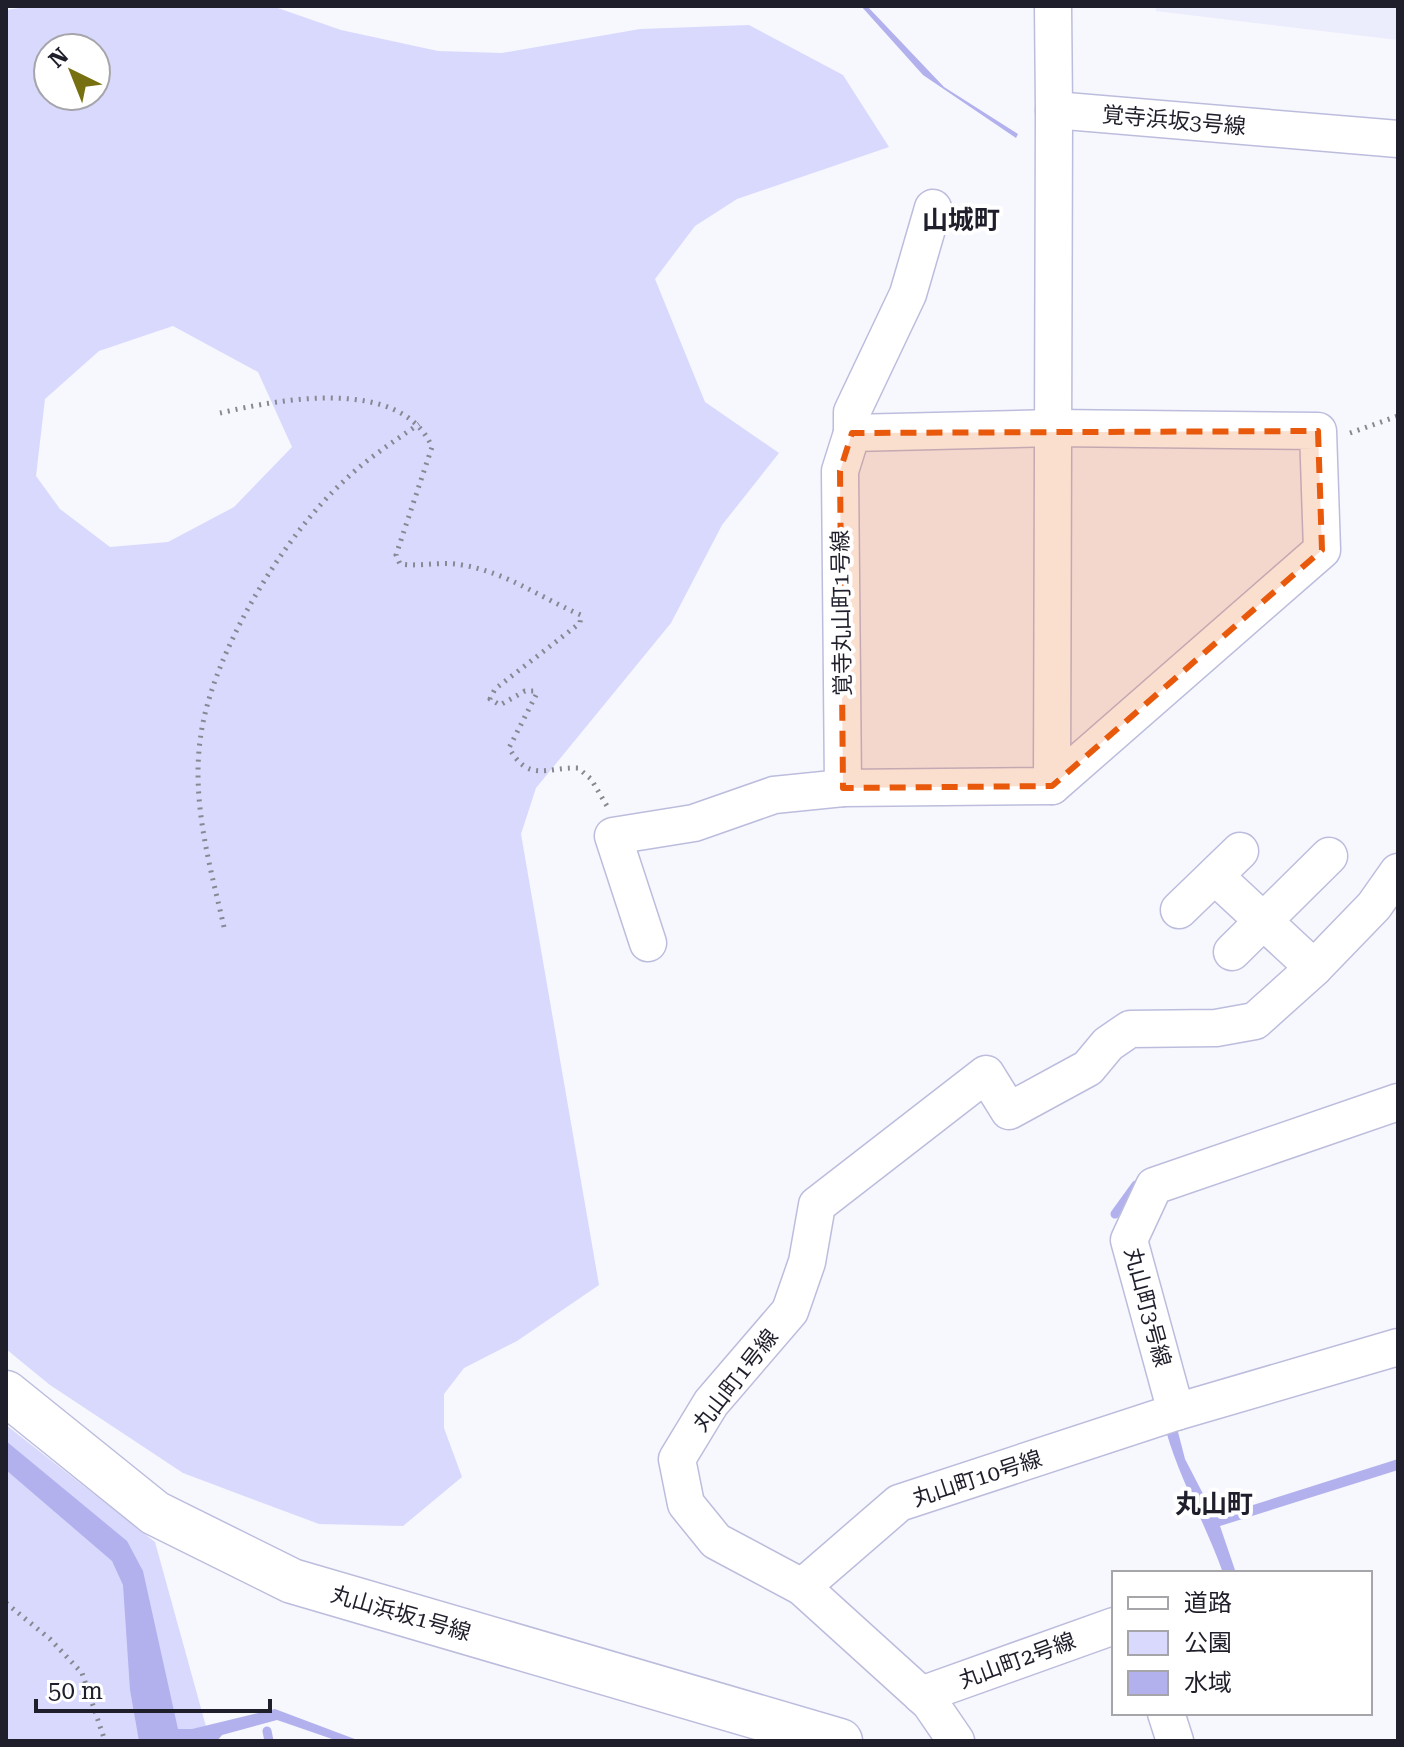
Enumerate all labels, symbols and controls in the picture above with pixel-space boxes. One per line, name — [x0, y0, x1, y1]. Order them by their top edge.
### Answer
north arrow — [32, 32, 112, 112]
text: N — [44, 43, 73, 73]
street label: 覚寺浜坂3号線 — [1101, 102, 1247, 139]
district label: 山城町 — [922, 205, 1000, 235]
street label: 覚寺丸山町1号線 — [828, 530, 855, 696]
street label: 丸山町3号線 — [1120, 1245, 1175, 1369]
street label: 丸山町1号線 — [688, 1324, 783, 1436]
street label: 丸山町10号線 — [909, 1446, 1045, 1511]
district label: 丸山町 — [1175, 1489, 1253, 1519]
legend — [1112, 1571, 1372, 1715]
street label: 丸山浜坂1号線 — [328, 1582, 474, 1645]
text: 道路 — [1184, 1589, 1232, 1617]
street label: 丸山町2号線 — [955, 1628, 1079, 1693]
text: 公園 — [1184, 1629, 1232, 1657]
scale bar — [36, 1663, 270, 1713]
text: 水域 — [1184, 1669, 1232, 1697]
text: 50 m — [48, 1677, 103, 1705]

